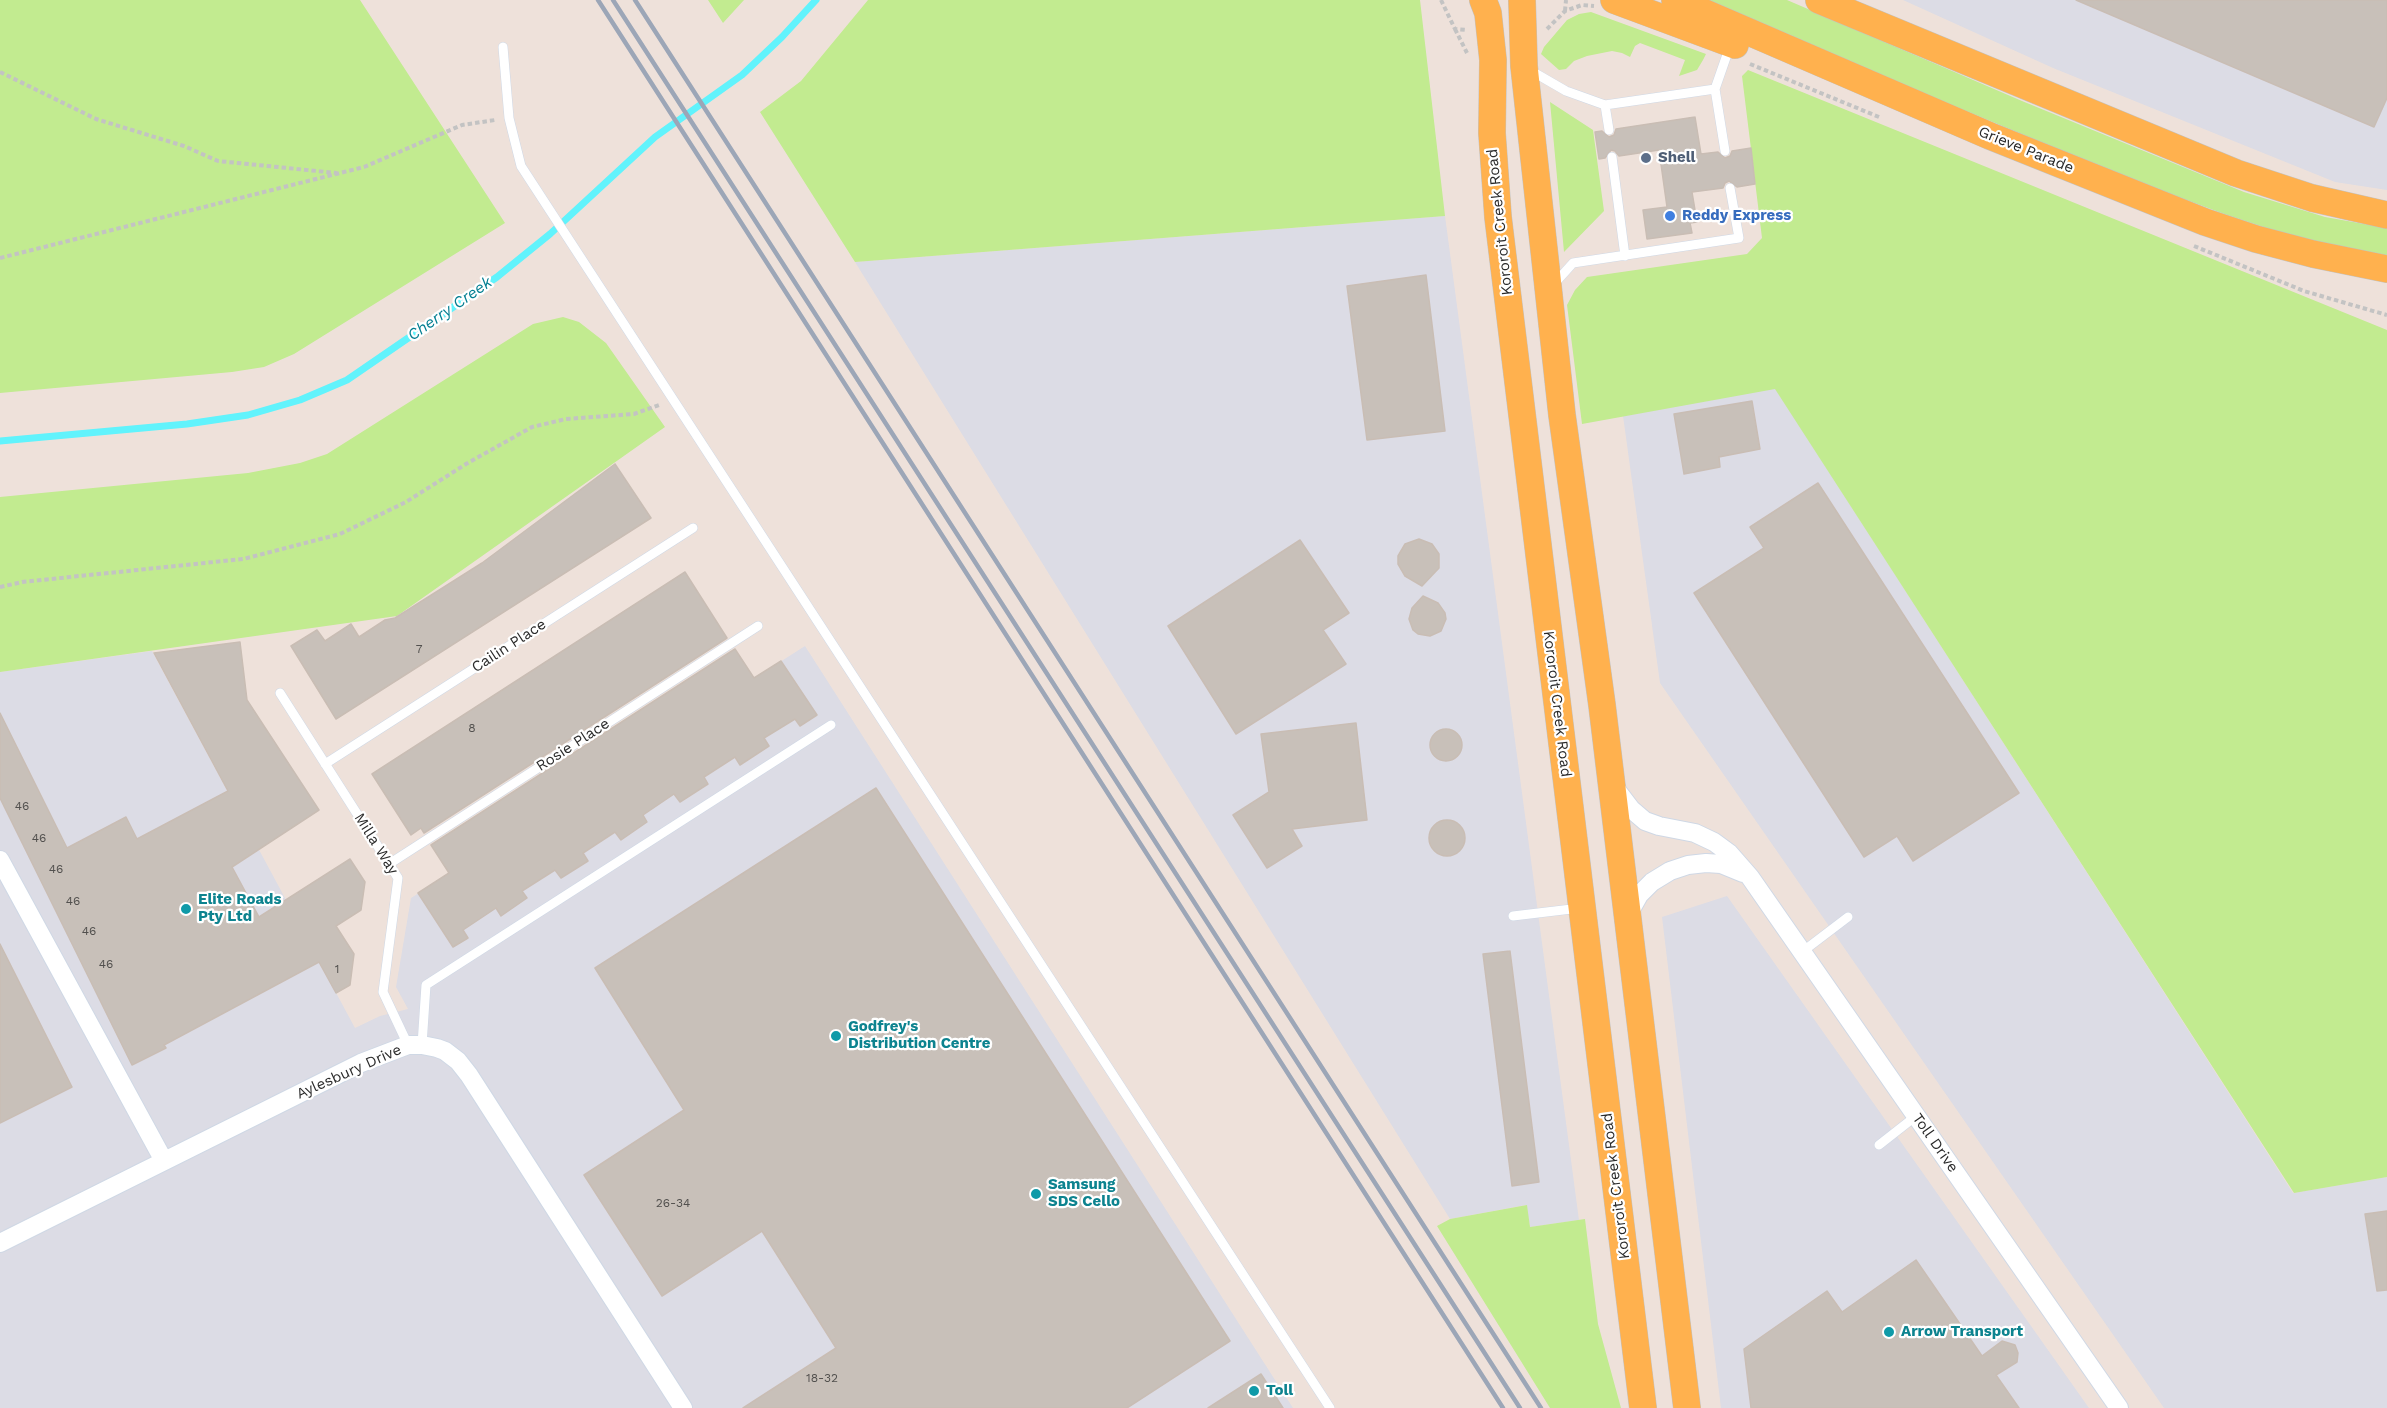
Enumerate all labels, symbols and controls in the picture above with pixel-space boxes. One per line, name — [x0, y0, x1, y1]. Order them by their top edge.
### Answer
street label: Grieve Parade — [1976, 123, 2076, 177]
street label: Kororoit Creek Road — [1483, 148, 1517, 296]
place label: Shell — [1658, 149, 1695, 167]
marker: Shell — [1639, 151, 1653, 165]
place label: Reddy Express — [1682, 207, 1791, 225]
marker: Reddy Express — [1663, 209, 1677, 223]
water label: Cherry Creek — [404, 273, 496, 345]
street label: Cailin Place — [468, 615, 550, 677]
street label: Kororoit Creek Road — [1539, 630, 1575, 778]
house number: 7 — [416, 642, 422, 656]
street label: Rosie Place — [533, 715, 613, 775]
house number: 8 — [468, 721, 476, 735]
house number: 46 — [15, 799, 29, 813]
street label: Milla Way — [350, 810, 402, 878]
house number: 46 — [32, 831, 46, 845]
house number: 46 — [49, 862, 63, 876]
place label: Elite Roads Pty Ltd — [198, 891, 281, 926]
house number: 46 — [66, 894, 80, 908]
marker: Elite Roads Pty Ltd — [179, 902, 193, 916]
house number: 46 — [82, 924, 96, 938]
house number: 46 — [99, 957, 113, 971]
house number: 1 — [335, 962, 339, 976]
place label: Godfrey's Distribution Centre — [848, 1018, 990, 1053]
marker: Godfrey's Distribution Centre — [829, 1029, 843, 1043]
street label: Aylesbury Drive — [294, 1041, 404, 1103]
street label: Toll Drive — [1908, 1110, 1962, 1176]
street label: Kororoit Creek Road — [1598, 1112, 1634, 1260]
place label: Samsung SDS Cello — [1048, 1176, 1120, 1211]
marker: Samsung SDS Cello — [1029, 1187, 1043, 1201]
house number: 26-34 — [656, 1196, 690, 1210]
place label: Arrow Transport — [1901, 1323, 2023, 1341]
marker: Arrow Transport — [1882, 1325, 1896, 1339]
house number: 18-32 — [806, 1371, 838, 1385]
place label: Toll — [1266, 1382, 1293, 1400]
marker: Toll — [1247, 1384, 1261, 1398]

